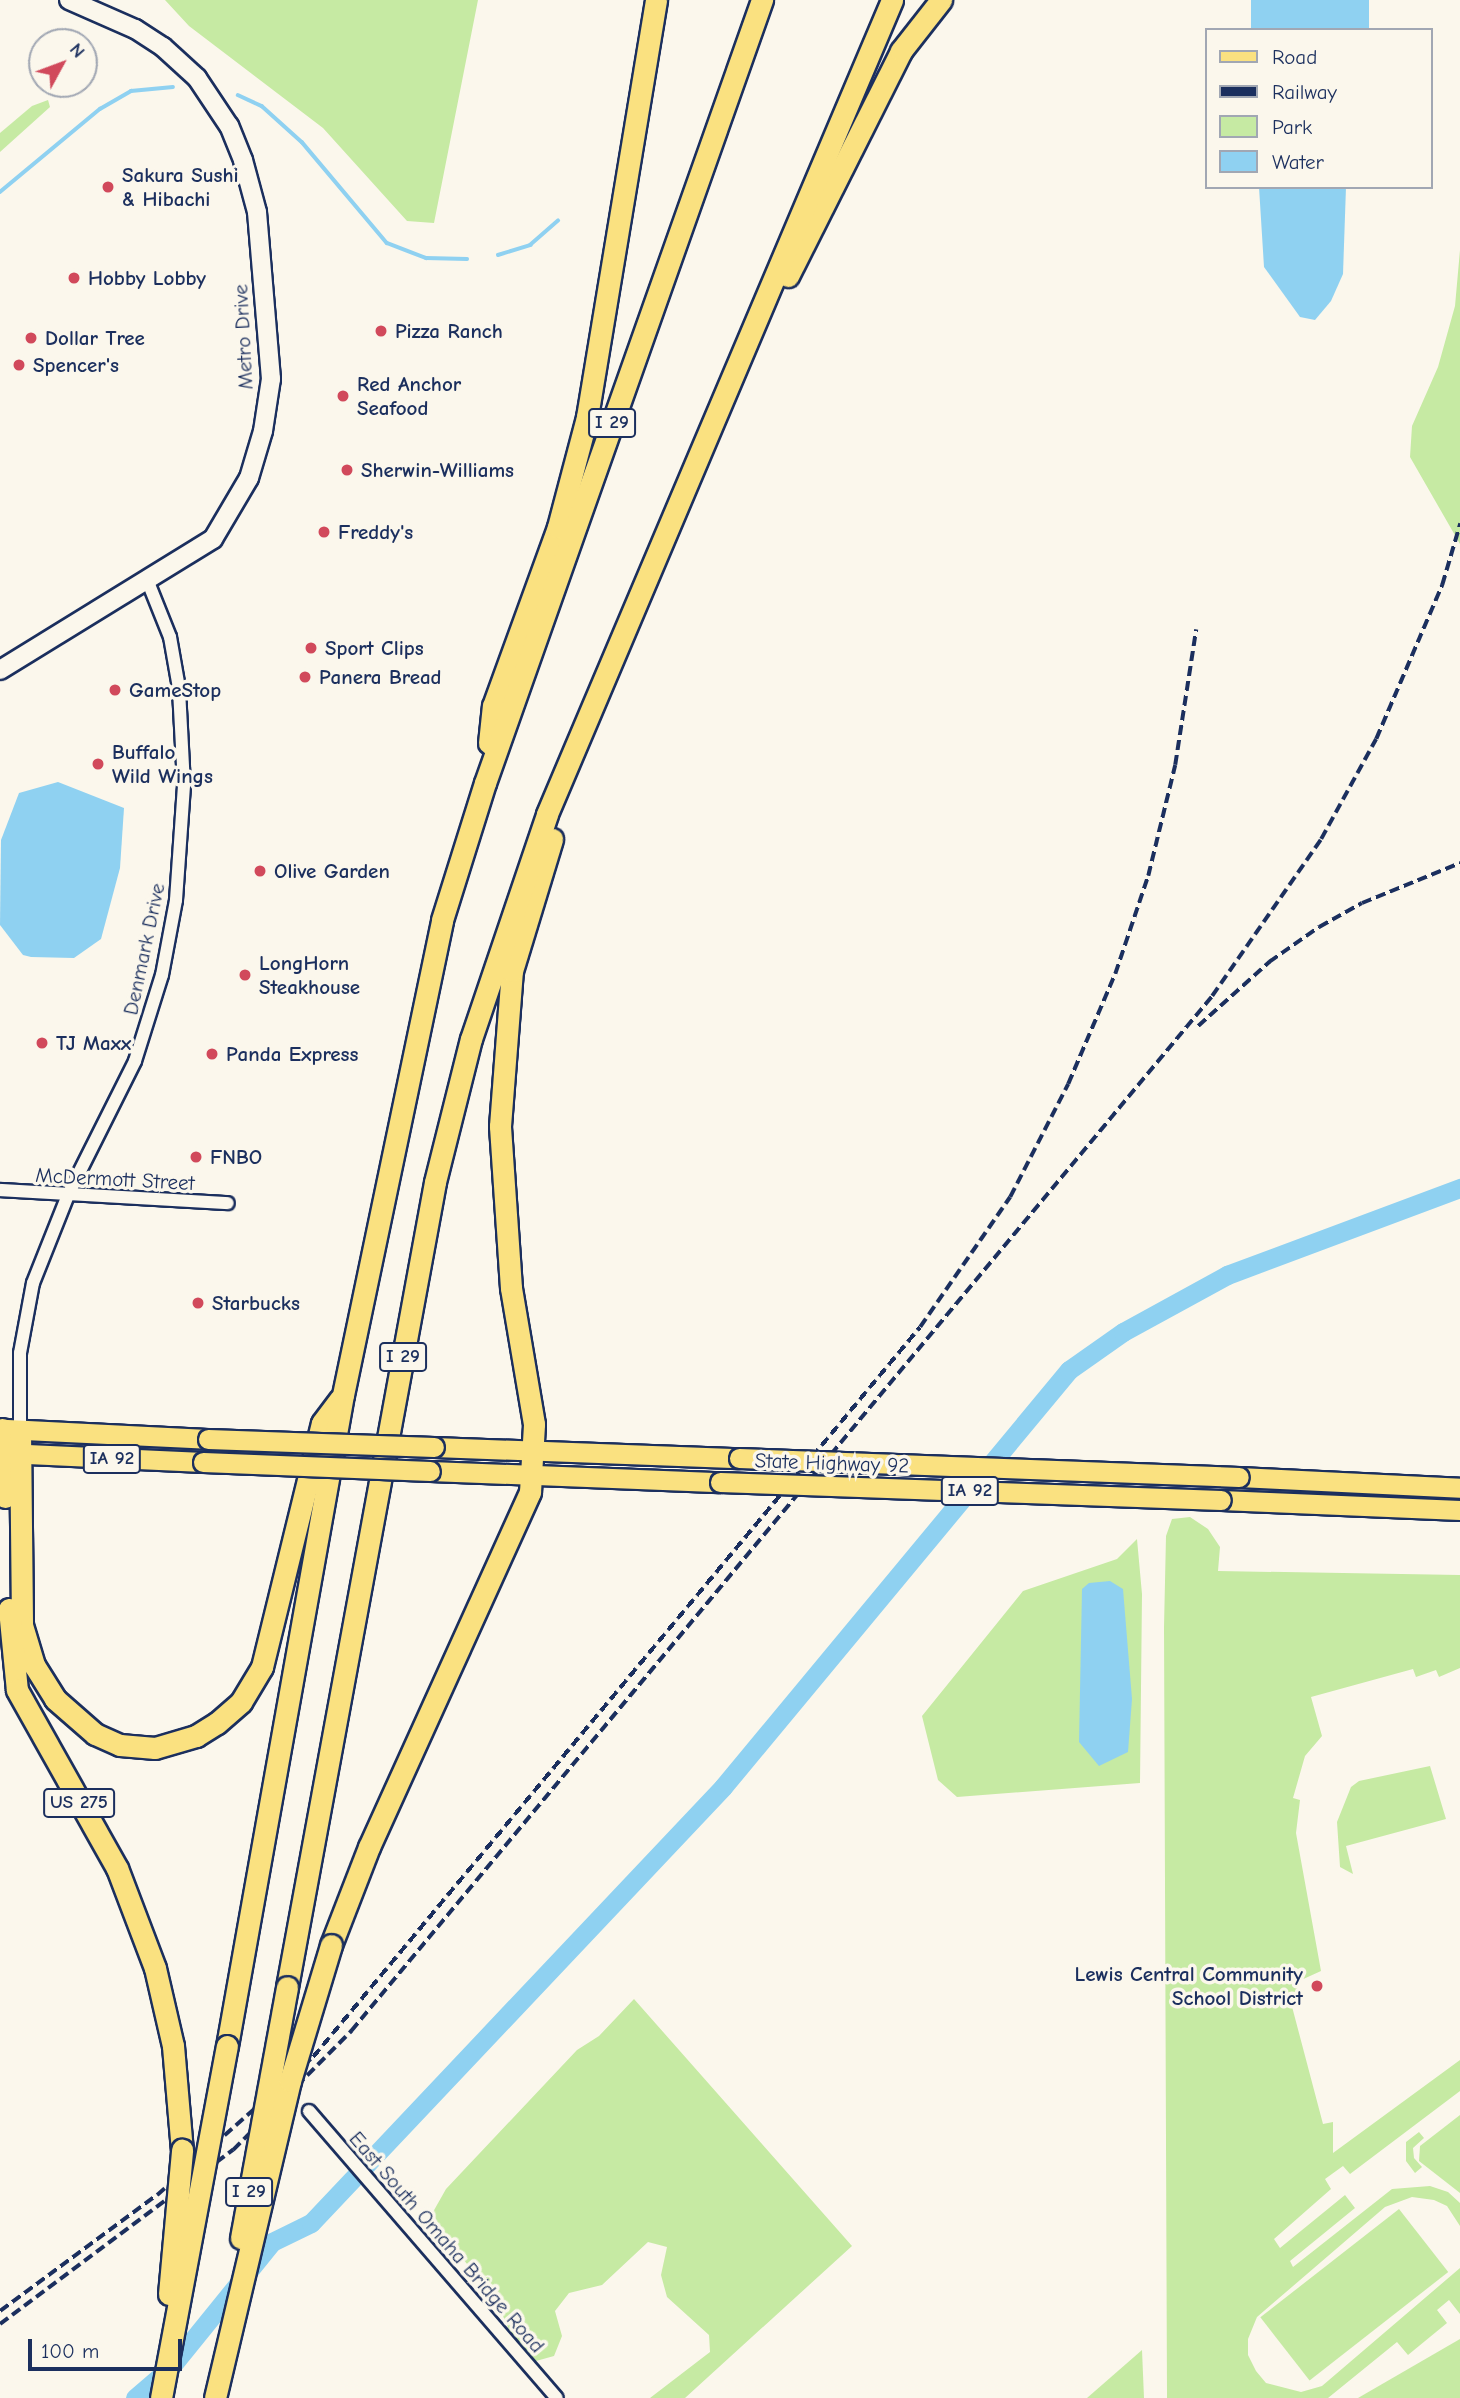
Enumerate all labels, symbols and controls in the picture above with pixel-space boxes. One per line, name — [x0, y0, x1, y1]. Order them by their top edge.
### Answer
north arrow — [28, 28, 98, 98]
legend — [1204, 28, 1432, 189]
text: N — [65, 39, 90, 62]
text: Road — [1272, 45, 1317, 69]
text: Railway — [1272, 80, 1337, 104]
text: Park — [1272, 115, 1312, 139]
text: Water — [1272, 150, 1324, 174]
place label: Sakura Sushi & Hibachi — [122, 162, 239, 212]
marker: Sakura Sushi & Hibachi — [100, 179, 116, 195]
place label: Hobby Lobby — [88, 265, 206, 291]
marker: Hobby Lobby — [66, 270, 82, 286]
street label: Metro Drive — [228, 284, 258, 390]
place label: Pizza Ranch — [395, 318, 503, 344]
marker: Pizza Ranch — [373, 323, 389, 339]
place label: Dollar Tree — [45, 325, 145, 351]
marker: Dollar Tree — [23, 330, 39, 346]
place label: Spencer's — [33, 352, 119, 378]
marker: Spencer's — [11, 357, 27, 373]
place label: Red Anchor Seafood — [357, 371, 461, 421]
marker: Red Anchor Seafood — [335, 388, 351, 404]
road number: I 29 — [588, 408, 636, 438]
place label: Sherwin-Williams — [361, 457, 514, 483]
marker: Sherwin-Williams — [339, 462, 355, 478]
place label: Freddy's — [338, 519, 413, 545]
marker: Freddy's — [316, 524, 332, 540]
place label: Sport Clips — [325, 635, 424, 661]
marker: Sport Clips — [303, 640, 319, 656]
place label: Panera Bread — [319, 664, 442, 690]
marker: Panera Bread — [297, 669, 313, 685]
place label: GameStop — [129, 677, 221, 703]
marker: GameStop — [107, 682, 123, 698]
place label: Buffalo Wild Wings — [112, 739, 213, 789]
marker: Buffalo Wild Wings — [90, 756, 106, 772]
place label: Olive Garden — [274, 858, 390, 884]
marker: Olive Garden — [252, 863, 268, 879]
street label: Denmark Drive — [118, 881, 170, 1017]
place label: LongHorn Steakhouse — [259, 950, 360, 1000]
marker: LongHorn Steakhouse — [237, 967, 253, 983]
place label: TJ Maxx — [56, 1030, 131, 1056]
marker: TJ Maxx — [34, 1035, 50, 1051]
place label: Panda Express — [226, 1041, 358, 1067]
marker: Panda Express — [204, 1046, 220, 1062]
place label: FNBO — [210, 1144, 262, 1170]
marker: FNBO — [188, 1149, 204, 1165]
street label: McDermott Street — [35, 1162, 195, 1196]
place label: Starbucks — [212, 1290, 300, 1316]
marker: Starbucks — [190, 1295, 206, 1311]
road number: I 29 — [378, 1342, 428, 1372]
road number: IA 92 — [82, 1443, 142, 1474]
street label: State Highway 92 — [754, 1448, 910, 1478]
road number: IA 92 — [940, 1476, 1000, 1506]
road number: US 275 — [42, 1787, 116, 1818]
place label: Lewis Central Community School District — [1074, 1961, 1303, 2011]
marker: Lewis Central Community School District — [1309, 1978, 1325, 1994]
street label: East South Omaha Bridge Road — [344, 2126, 550, 2358]
road number: I 29 — [224, 2176, 274, 2208]
scale bar — [32, 2324, 186, 2368]
text: 100 m — [41, 2339, 99, 2363]

